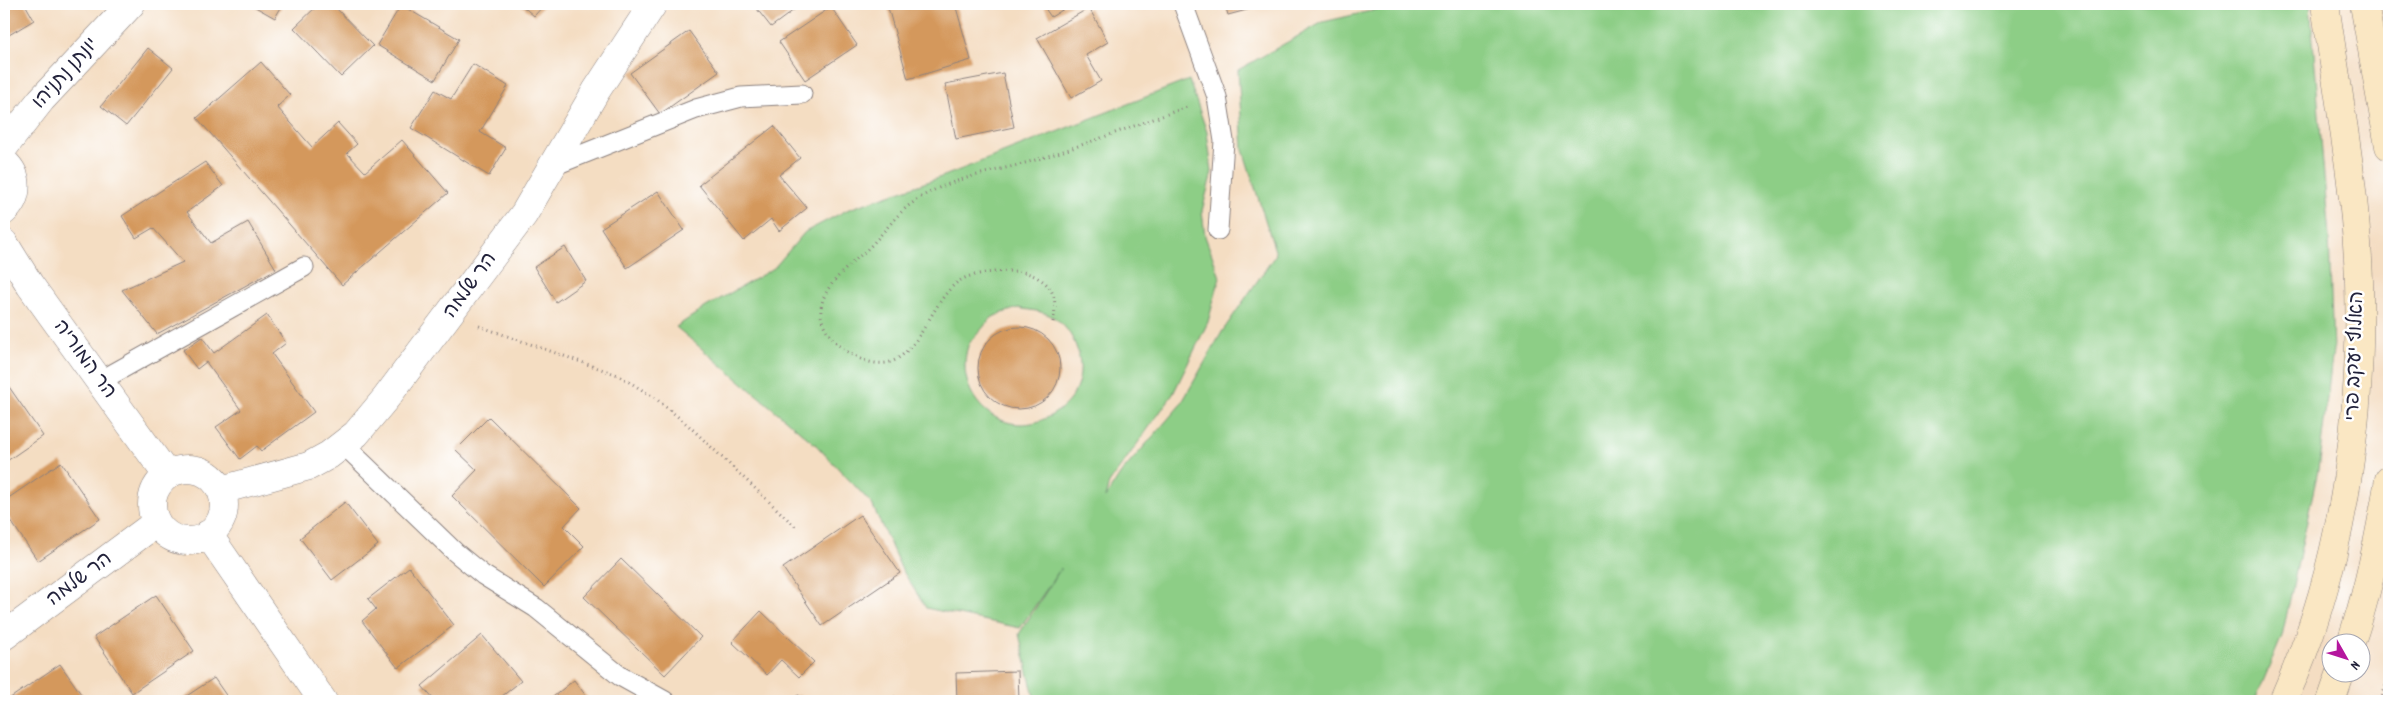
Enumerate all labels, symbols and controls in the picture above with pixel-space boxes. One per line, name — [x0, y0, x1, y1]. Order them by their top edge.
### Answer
street label: יונתן נתניהו — [26, 32, 106, 116]
street label: הר שלמה — [437, 247, 505, 325]
street label: האלוף יעקב פרי — [2340, 291, 2372, 421]
street label: הר המוריה — [46, 315, 122, 405]
street label: הר שלמה — [41, 546, 119, 614]
north arrow — [2320, 632, 2370, 682]
text: N — [2345, 656, 2364, 674]

